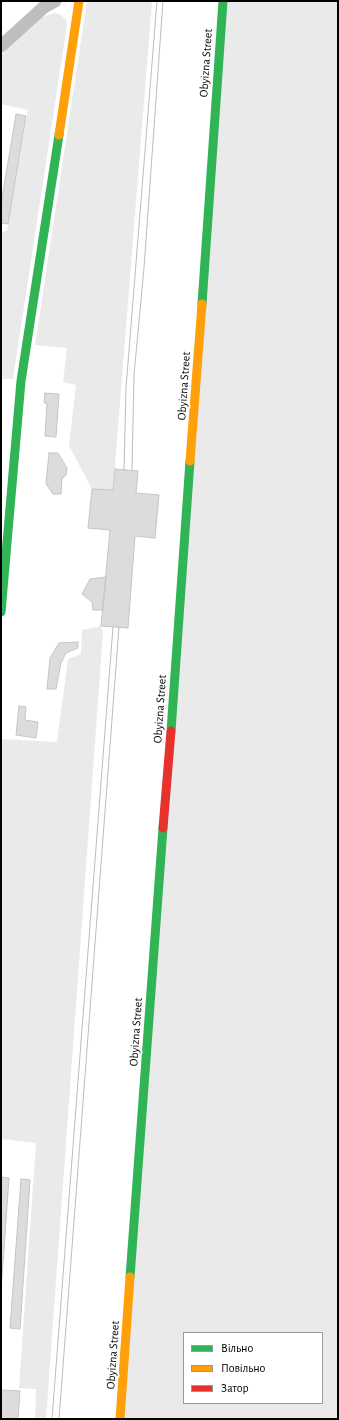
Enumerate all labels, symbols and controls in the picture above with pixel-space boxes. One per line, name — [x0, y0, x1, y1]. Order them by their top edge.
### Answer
street label: Obyizna Street — [196, 28, 216, 98]
street label: Obyizna Street — [174, 351, 194, 421]
street label: Obyizna Street — [150, 674, 170, 744]
street label: Obyizna Street — [126, 997, 146, 1067]
street label: Obyizna Street — [103, 1320, 123, 1390]
legend — [183, 1332, 323, 1404]
text: Вільно — [221, 1342, 253, 1354]
text: Повільно — [221, 1362, 265, 1374]
text: Затор — [221, 1382, 249, 1394]

